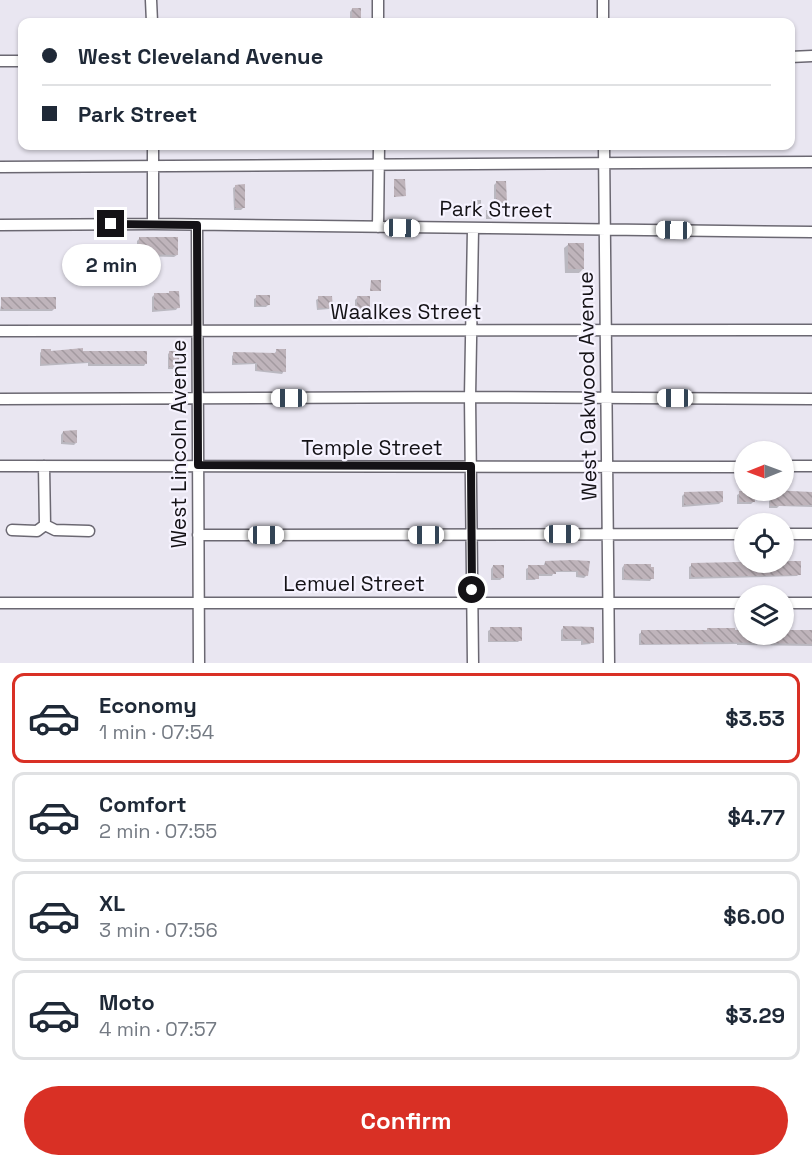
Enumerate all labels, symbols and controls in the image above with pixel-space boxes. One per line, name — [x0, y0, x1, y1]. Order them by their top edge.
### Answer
text: West Cleveland Avenue — [78, 42, 323, 70]
text: Park Street — [78, 100, 197, 128]
street label: Park Street — [439, 195, 553, 223]
route end — [97, 210, 124, 237]
car — [384, 219, 420, 237]
car — [656, 221, 692, 239]
callout: 2 min — [62, 245, 160, 287]
text: 2 min — [86, 252, 137, 278]
street label: West Oakwood Avenue — [572, 271, 602, 501]
street label: Waalkes Street — [330, 298, 482, 325]
street label: West Lincoln Avenue — [165, 340, 192, 548]
car — [271, 389, 307, 407]
car — [657, 389, 693, 407]
street label: Temple Street — [301, 434, 443, 461]
north arrow — [734, 441, 794, 501]
map controls — [734, 441, 794, 645]
button: locate — [734, 513, 794, 573]
car — [544, 525, 580, 543]
car — [248, 526, 284, 544]
car — [408, 526, 444, 544]
street label: Lemuel Street — [283, 570, 425, 597]
route start — [458, 576, 485, 603]
button: layers — [734, 585, 794, 645]
icon: car — [27, 691, 81, 745]
text: Economy — [99, 691, 197, 719]
text: $3.53 — [725, 704, 785, 732]
text: 1 min · 07:54 — [99, 719, 214, 745]
icon: car — [27, 790, 81, 844]
text: Comfort — [99, 790, 187, 818]
text: $4.77 — [727, 803, 785, 831]
text: 2 min · 07:55 — [99, 818, 217, 844]
icon: car — [27, 889, 81, 943]
text: XL — [99, 889, 125, 917]
text: $6.00 — [723, 902, 785, 930]
text: 3 min · 07:56 — [99, 917, 218, 943]
icon: car — [27, 988, 81, 1042]
text: Moto — [99, 988, 155, 1016]
text: $3.29 — [725, 1001, 785, 1029]
text: 4 min · 07:57 — [99, 1016, 217, 1042]
button: Confirm — [24, 1086, 788, 1155]

